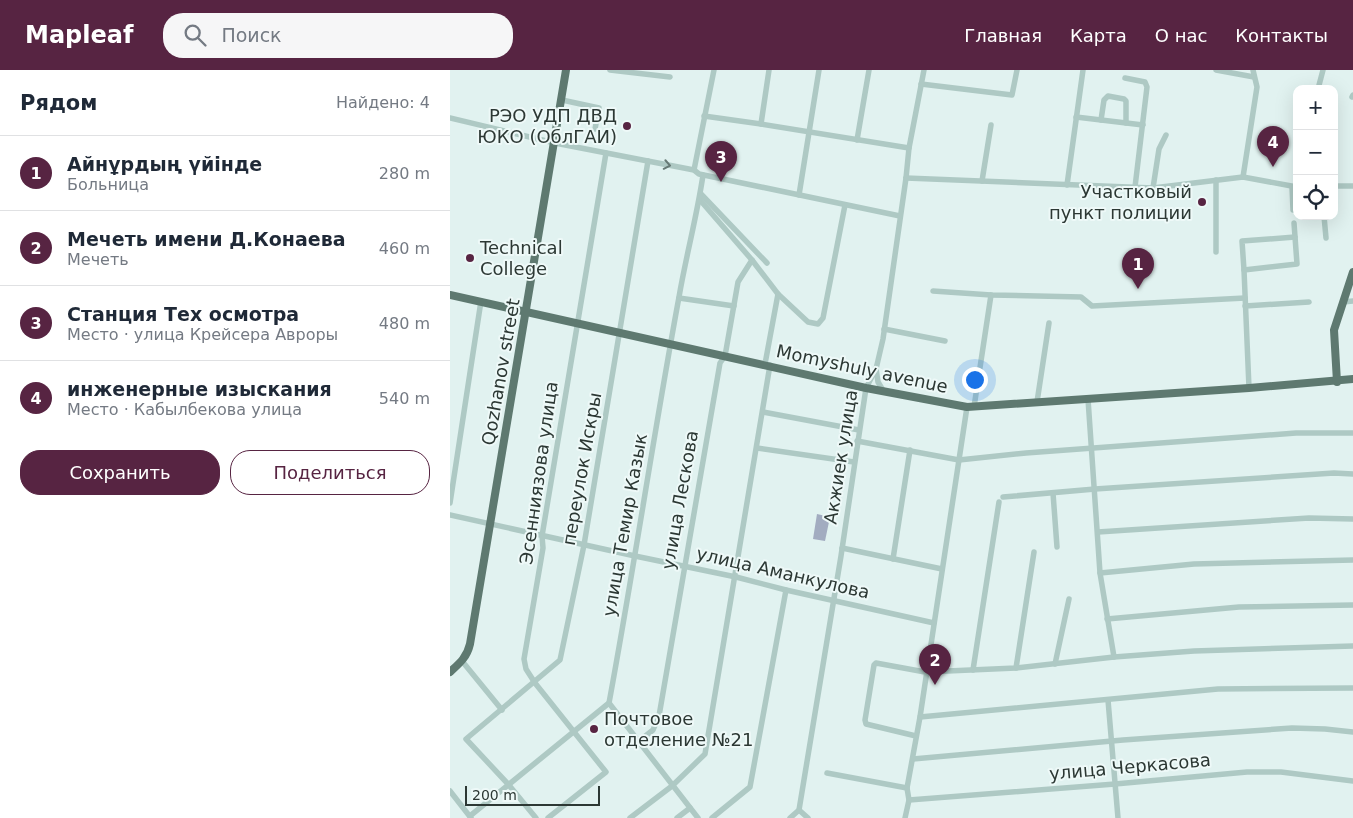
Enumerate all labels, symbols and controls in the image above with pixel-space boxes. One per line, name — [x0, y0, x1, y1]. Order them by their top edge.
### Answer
search box — [163, 13, 513, 58]
text: Mapleaf — [25, 21, 133, 49]
icon: search — [181, 21, 209, 49]
text: Поиск — [221, 24, 282, 46]
text: Главная — [964, 25, 1042, 46]
text: Карта — [1070, 25, 1127, 46]
text: О нас — [1155, 25, 1207, 46]
text: Контакты — [1235, 25, 1328, 46]
map controls — [1293, 85, 1338, 220]
button: + — [1293, 85, 1338, 130]
text: Рядом — [20, 91, 97, 115]
text: Найдено: 4 — [336, 93, 430, 112]
place label: РЭО УДП ДВД ЮКО (ОблГАИ) — [477, 105, 617, 147]
marker: РЭО УДП ДВД ЮКО (ОблГАИ) — [621, 120, 633, 132]
pin: 4 — [1257, 126, 1289, 167]
button: − — [1293, 130, 1338, 175]
pin: 3 — [705, 141, 737, 182]
text: Айнұрдың үйінде — [67, 153, 262, 175]
one-way arrow — [663, 159, 672, 170]
text: 1 — [30, 164, 42, 183]
text: 280 m — [379, 164, 430, 183]
text: Больница — [67, 175, 149, 194]
button: locate — [1293, 175, 1338, 220]
place label: Участковый пункт полиции — [1049, 181, 1192, 223]
marker: Участковый пункт полиции — [1196, 196, 1208, 208]
text: Мечеть имени Д.Конаева — [67, 228, 346, 250]
place label: Technical College — [479, 237, 563, 279]
text: 2 — [30, 239, 42, 258]
text: 460 m — [379, 239, 430, 258]
pin: 1 — [1122, 248, 1154, 289]
text: Мечеть — [67, 250, 129, 269]
marker: Technical College — [464, 252, 476, 264]
street label: Qozhanov street — [477, 297, 524, 447]
text: Станция Тех осмотра — [67, 303, 299, 325]
text: 3 — [30, 314, 42, 333]
text: 480 m — [379, 314, 430, 333]
text: Место · улица Крейсера Авроры — [67, 325, 338, 344]
street label: Momyshuly avenue — [774, 340, 950, 397]
your location — [962, 367, 988, 393]
text: инженерные изыскания — [67, 378, 332, 400]
street label: Эсенниязова улица — [515, 380, 562, 566]
street label: Акжиек улица — [820, 388, 862, 526]
text: 4 — [30, 389, 42, 408]
text: 540 m — [379, 389, 430, 408]
street label: переулок Искры — [558, 391, 605, 547]
text: Место · Кабылбекова улица — [67, 400, 302, 419]
street label: улица Лескова — [657, 429, 702, 571]
street label: улица Темир Казык — [598, 431, 651, 618]
button: Сохранить — [20, 450, 220, 495]
button: Поделиться — [230, 450, 430, 495]
street label: улица Аманкулова — [694, 542, 872, 603]
pin: 2 — [919, 644, 951, 685]
place label: Почтовое отделение №21 — [604, 708, 753, 750]
marker: Почтовое отделение №21 — [588, 723, 600, 735]
street label: улица Черкасова — [1048, 749, 1212, 784]
scale bar — [465, 783, 600, 806]
text: 200 m — [472, 787, 517, 803]

